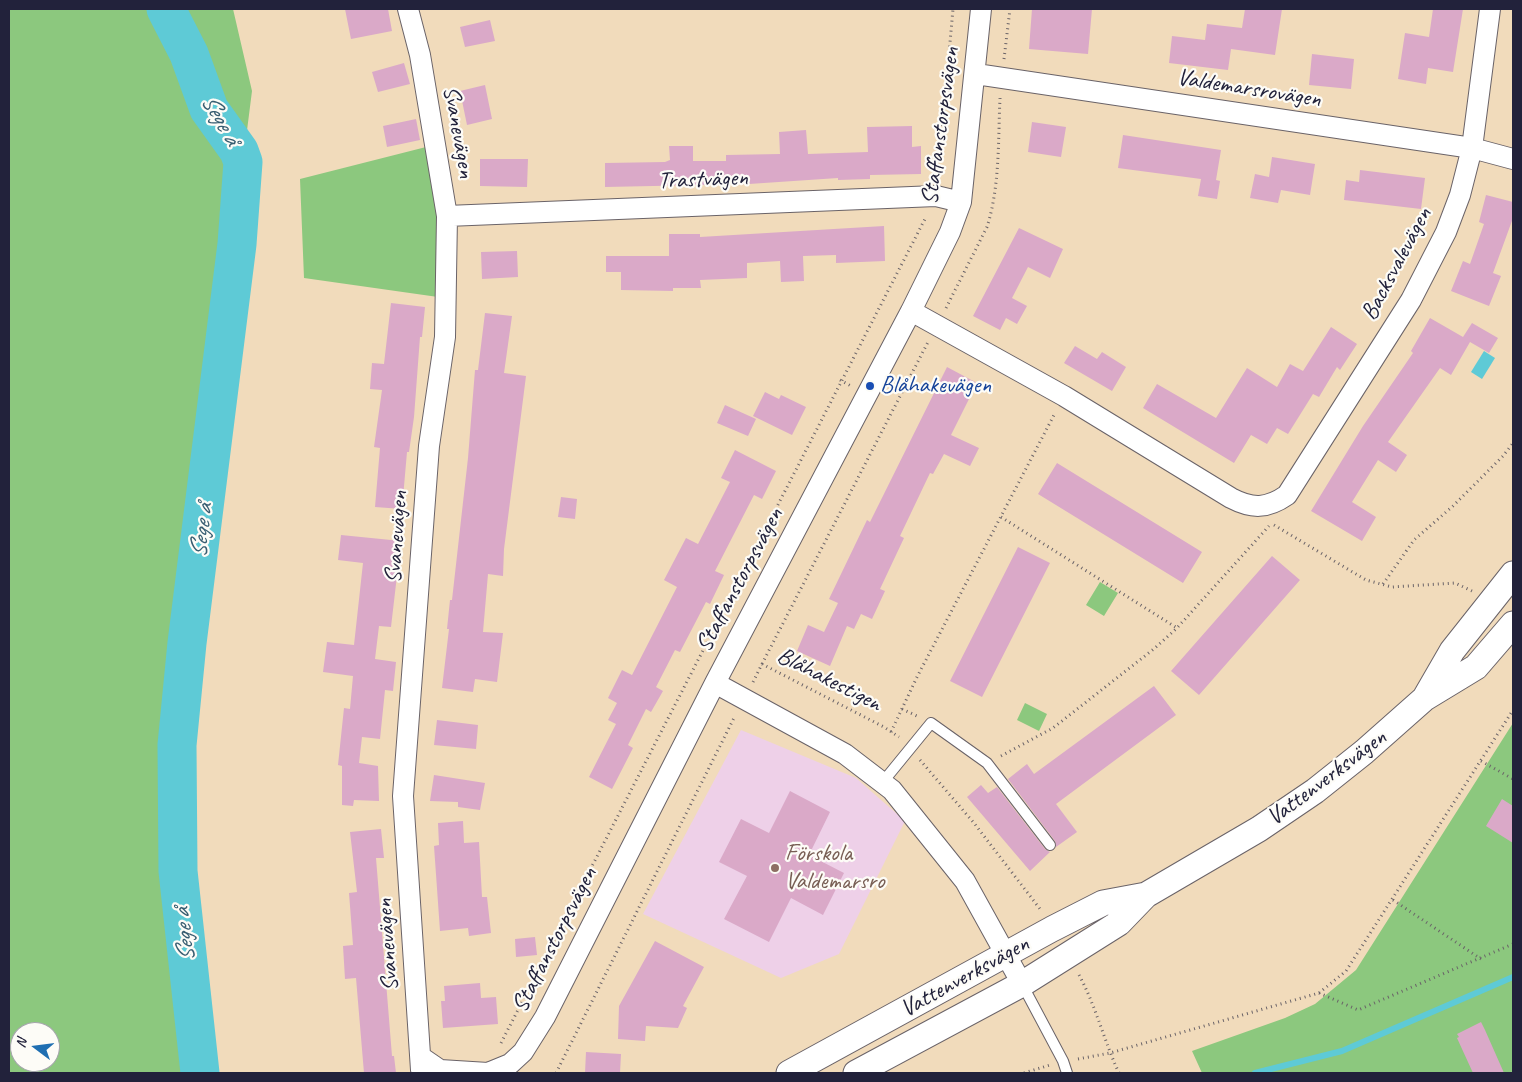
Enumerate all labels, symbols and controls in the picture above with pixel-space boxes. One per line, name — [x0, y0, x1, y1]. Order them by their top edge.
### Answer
street label: Staffanstorpsvägen — [916, 45, 966, 207]
street label: Valdemarsrovägen — [1175, 63, 1323, 115]
street label: Svanevägen — [436, 84, 480, 180]
water label: Sege å — [194, 89, 246, 151]
street label: Trastvägen — [658, 164, 748, 196]
street label: Backsvalevägen — [1355, 203, 1439, 325]
place label: Blåhakevägen — [880, 372, 991, 400]
marker: Blåhakevägen — [864, 380, 876, 392]
street label: Svanevägen — [379, 490, 415, 584]
water label: Sege å — [184, 502, 220, 560]
street label: Staffanstorpsvägen — [690, 503, 790, 657]
street label: Blåhakestigen — [772, 641, 886, 719]
street label: Vattenverksvägen — [1261, 724, 1393, 832]
place label: Förskola Valdemarsro — [785, 840, 885, 896]
marker: Förskola Valdemarsro — [769, 862, 781, 874]
street label: Staffanstorpsvägen — [506, 863, 604, 1017]
street label: Svanevägen — [370, 898, 406, 992]
water label: Sege å — [167, 907, 203, 963]
street label: Vattenverksvägen — [896, 930, 1034, 1024]
north arrow — [10, 1022, 60, 1072]
text: N — [12, 1037, 30, 1050]

